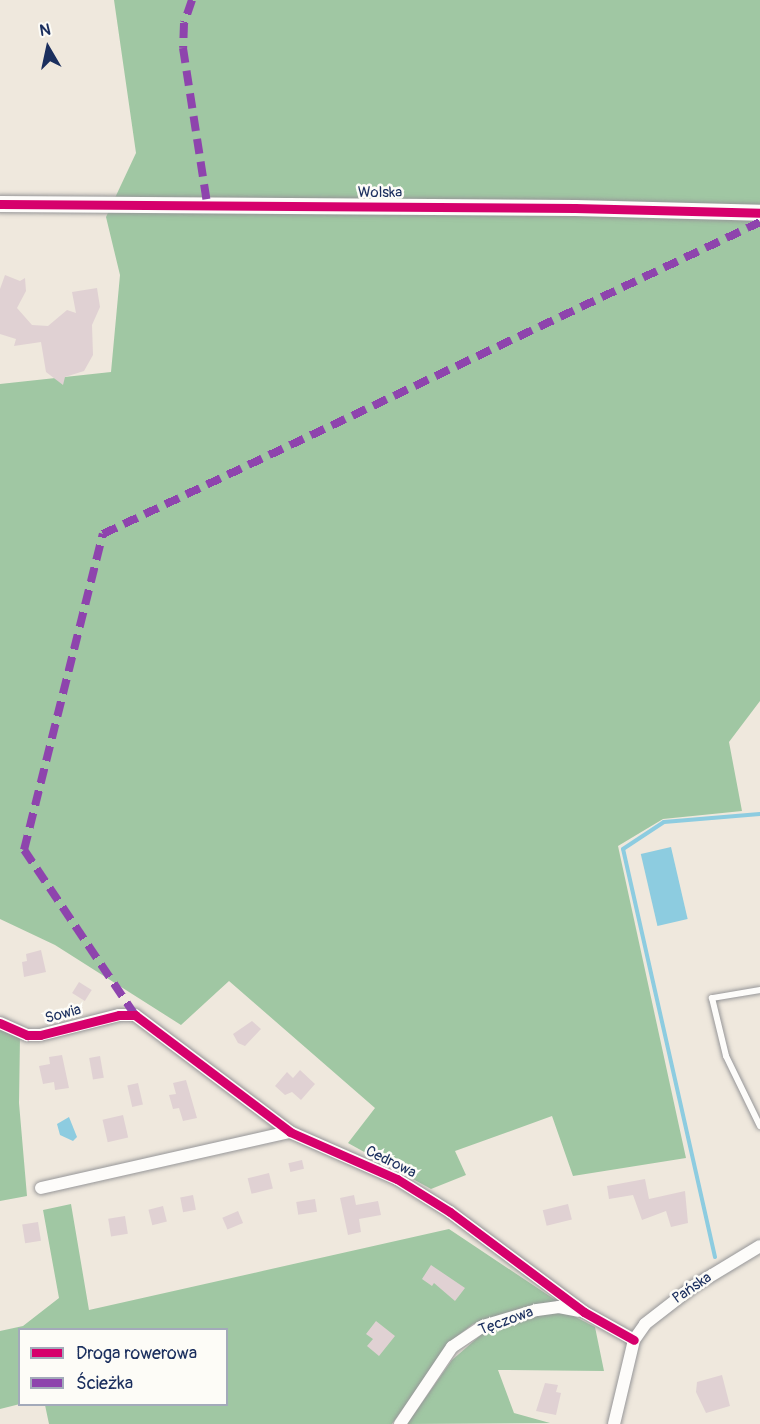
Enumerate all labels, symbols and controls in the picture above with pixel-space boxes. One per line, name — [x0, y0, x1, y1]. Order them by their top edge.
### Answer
north arrow — [18, 18, 78, 78]
text: N — [38, 19, 52, 41]
street label: Wolska — [358, 184, 402, 202]
street label: Sowia — [43, 1001, 83, 1027]
street label: Cedrowa — [363, 1142, 419, 1182]
street label: Pańska — [669, 1268, 715, 1308]
street label: Tęczowa — [476, 1303, 536, 1339]
legend — [18, 1328, 228, 1406]
text: Droga rowerowa — [76, 1342, 197, 1365]
text: Ścieżka — [76, 1372, 133, 1395]

